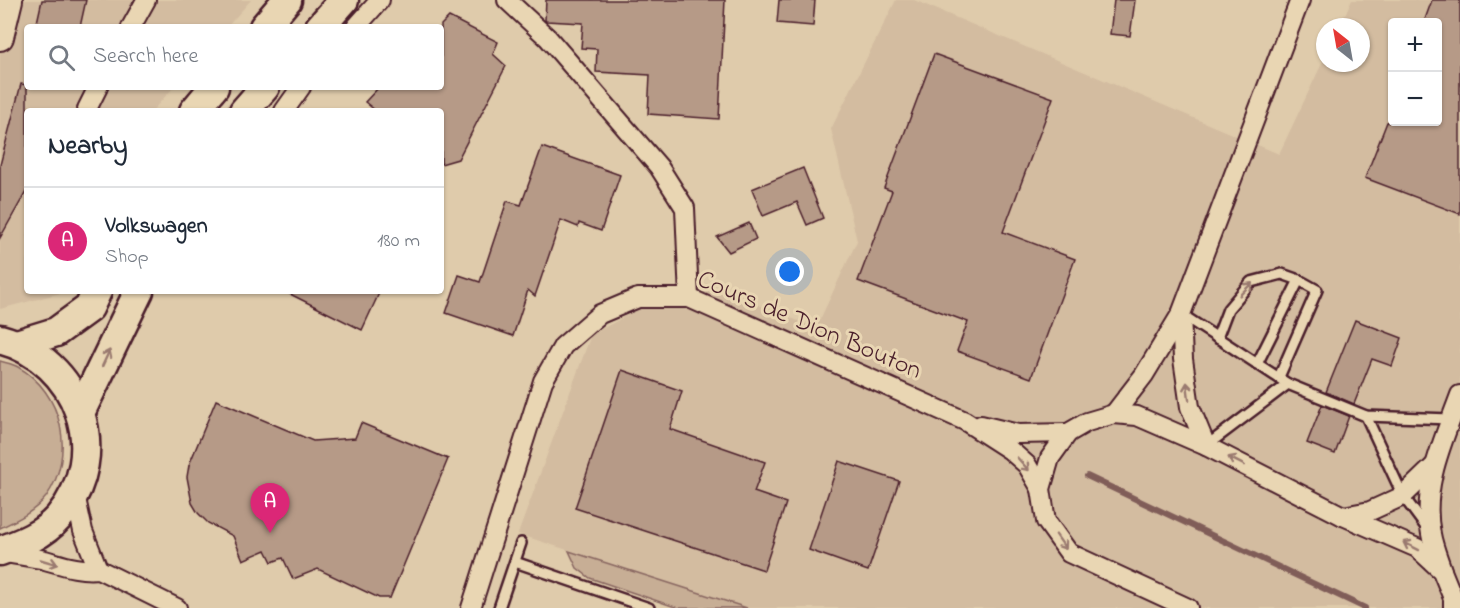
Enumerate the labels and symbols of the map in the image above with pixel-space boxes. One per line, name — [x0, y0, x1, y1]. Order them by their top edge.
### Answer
north arrow — [1316, 18, 1370, 72]
your location — [775, 257, 804, 286]
street label: Cours de Dion Bouton — [691, 261, 927, 391]
one-way arrow — [1238, 282, 1253, 297]
one-way arrow — [100, 350, 112, 368]
one-way arrow — [1182, 382, 1193, 401]
one-way arrow — [1227, 455, 1245, 466]
one-way arrow — [1016, 456, 1030, 471]
pin: A — [250, 484, 290, 533]
one-way arrow — [1055, 533, 1067, 549]
one-way arrow — [1403, 540, 1420, 552]
one-way arrow — [39, 557, 58, 568]

